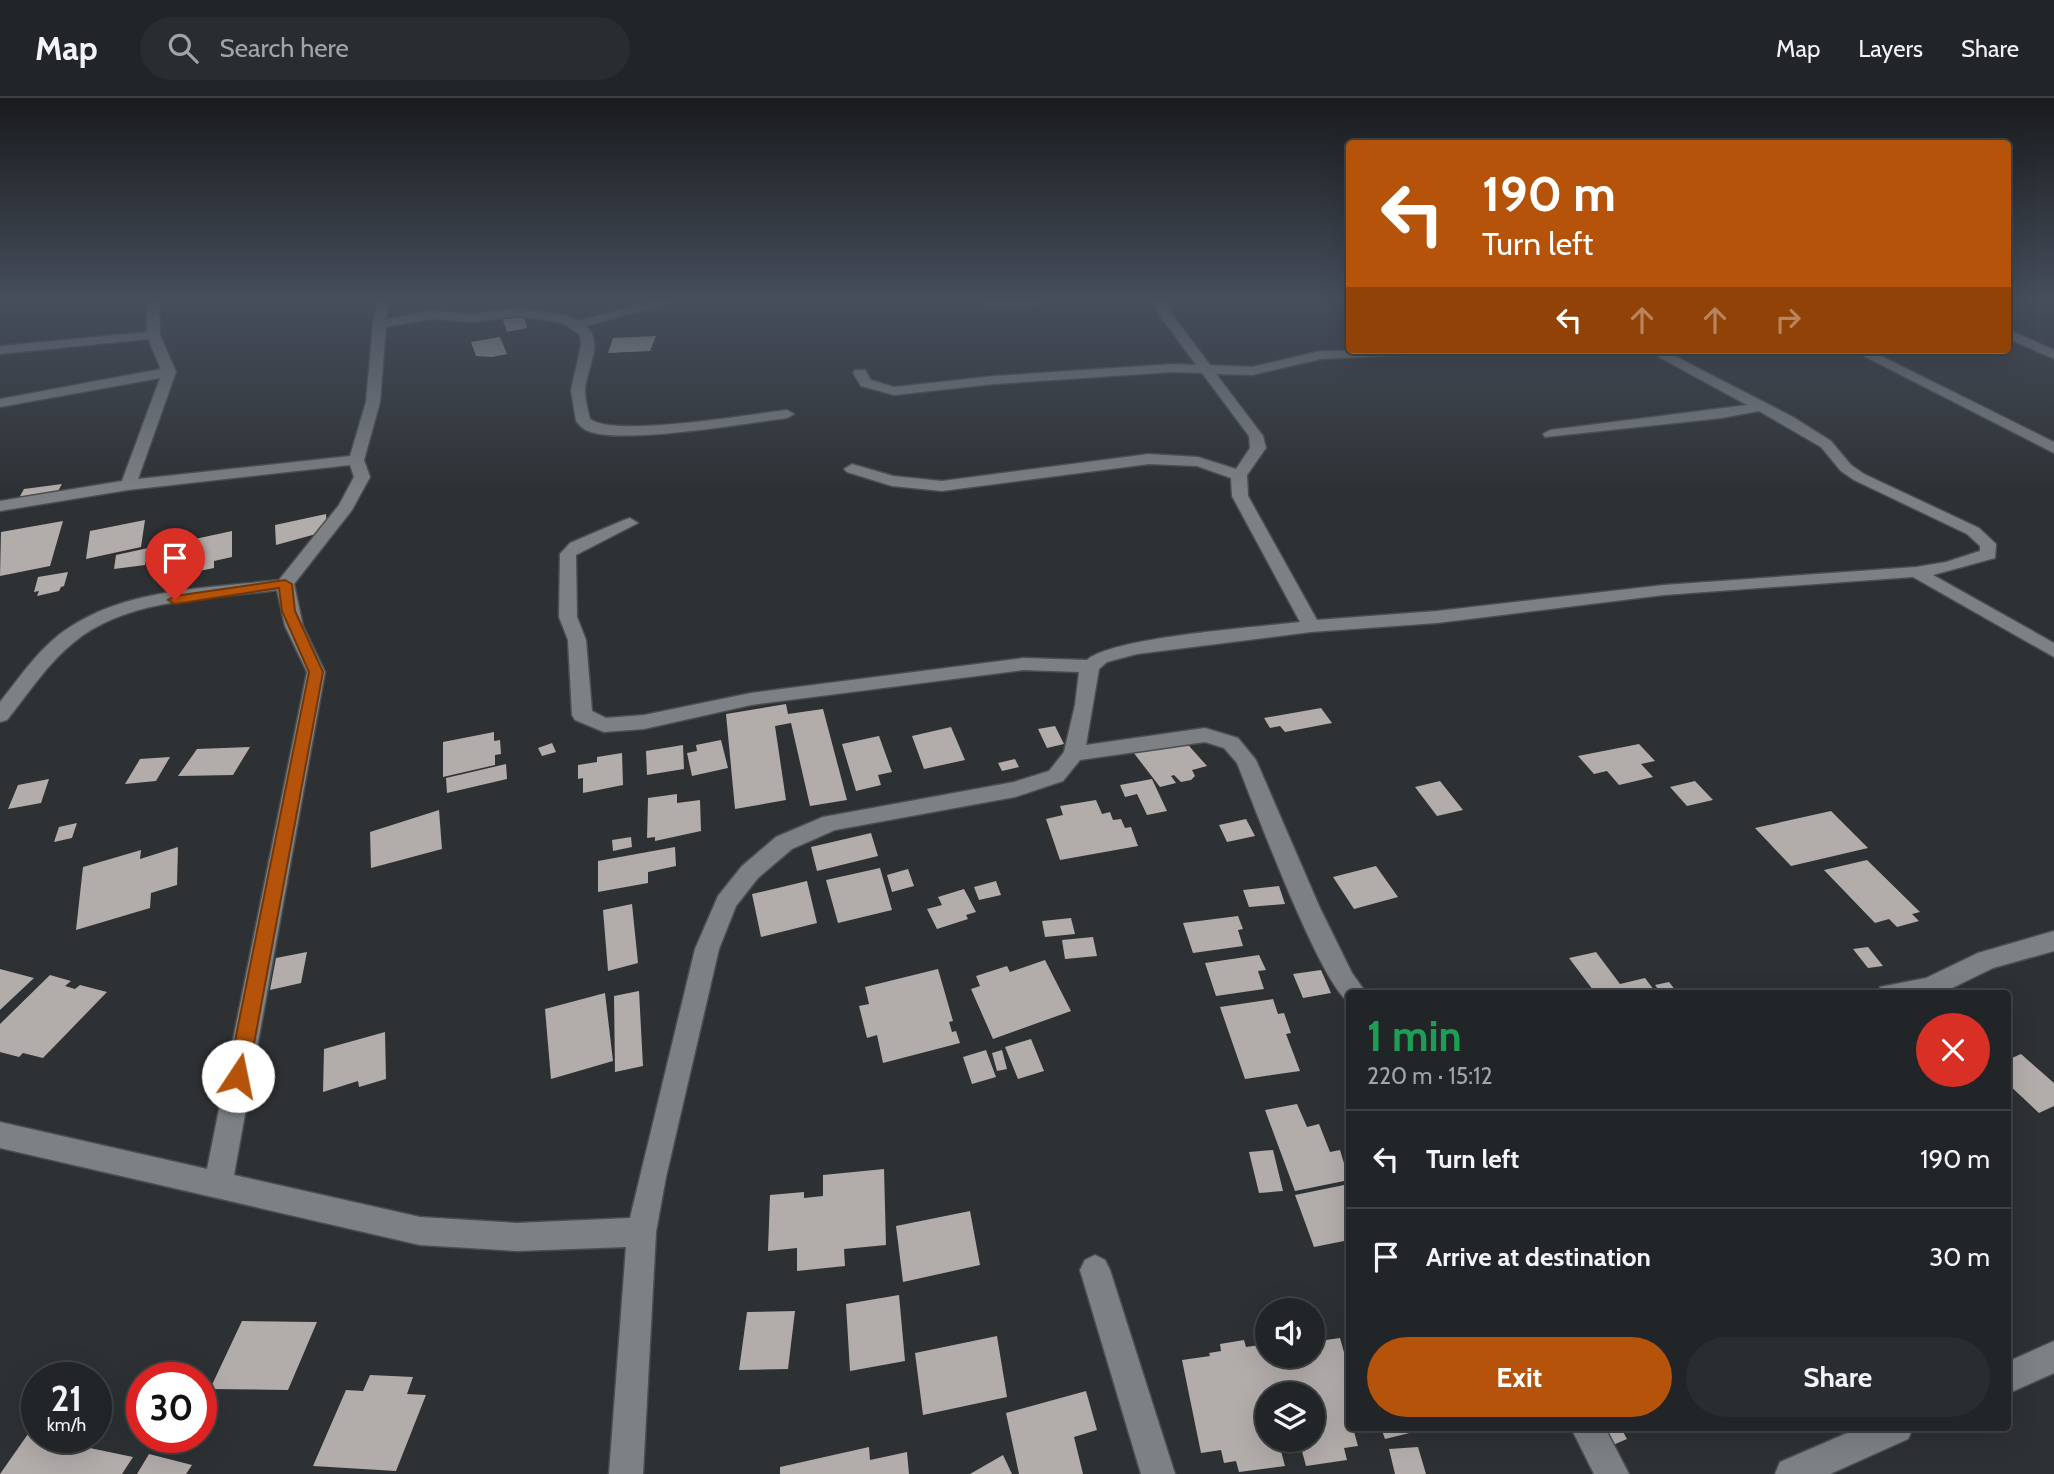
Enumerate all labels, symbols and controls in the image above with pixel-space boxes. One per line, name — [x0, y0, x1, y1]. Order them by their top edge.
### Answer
search box — [140, 17, 630, 80]
text: Map — [35, 28, 98, 68]
icon: search — [164, 29, 202, 67]
text: Search here — [220, 32, 349, 64]
text: Map — [1776, 34, 1820, 63]
text: Layers — [1858, 34, 1923, 63]
text: Share — [1961, 34, 2019, 63]
text: 190 m — [1482, 164, 1616, 223]
icon: left — [1367, 168, 1458, 259]
text: Turn left — [1482, 224, 1593, 263]
icon: left — [1550, 301, 1588, 339]
icon: ahead — [1623, 301, 1661, 339]
icon: ahead — [1696, 301, 1734, 339]
icon: right — [1769, 301, 1807, 339]
pin — [145, 528, 205, 600]
icon: arrive — [156, 539, 194, 577]
text: 1 min — [1367, 1010, 1462, 1062]
button: close — [1916, 1013, 1990, 1087]
position arrow — [201, 1039, 275, 1113]
text: 220 m · 15:12 — [1367, 1062, 1493, 1090]
icon: left — [1367, 1140, 1405, 1178]
text: Turn left — [1426, 1143, 1519, 1175]
text: 190 m — [1920, 1143, 1990, 1175]
icon: arrive — [1367, 1238, 1405, 1276]
text: Arrive at destination — [1426, 1241, 1651, 1273]
text: 30 m — [1929, 1241, 1990, 1273]
map controls — [1255, 1298, 1325, 1452]
button: sound — [1255, 1298, 1325, 1368]
button: Exit — [1367, 1337, 1672, 1417]
button: Share — [1686, 1337, 1990, 1417]
speed limit sign: 30 — [126, 1362, 217, 1453]
text: 21 — [51, 1377, 82, 1420]
button: layers — [1255, 1382, 1325, 1452]
text: km/h — [47, 1414, 86, 1436]

